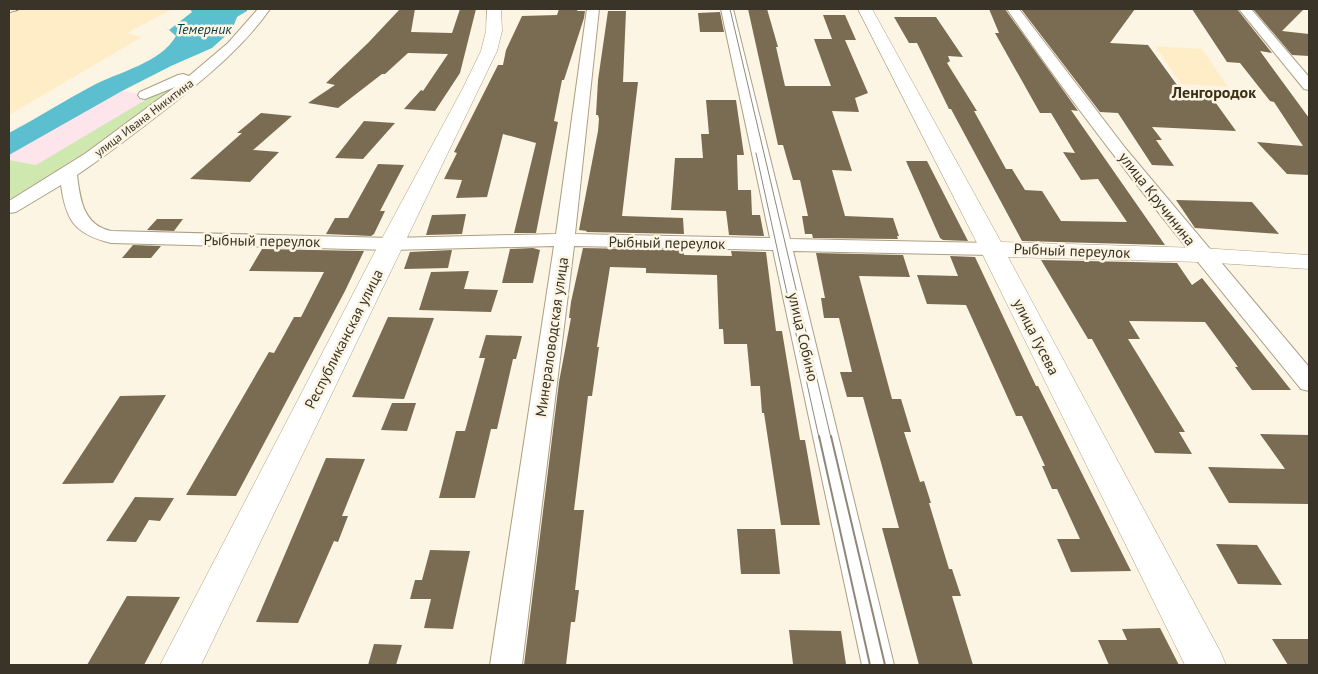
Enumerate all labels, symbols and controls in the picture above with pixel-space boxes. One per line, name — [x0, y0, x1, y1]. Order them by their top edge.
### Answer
water label: Темерник — [176, 20, 232, 38]
street label: улица Ивана Никитина — [91, 75, 196, 160]
district label: Ленгородок — [1171, 82, 1256, 102]
street label: улица Кручинина — [1115, 148, 1200, 249]
street label: Рыбный переулок — [204, 230, 321, 251]
street label: Рыбный переулок — [609, 232, 726, 253]
street label: Рыбный переулок — [1013, 239, 1131, 262]
street label: Минераловодская улица — [531, 256, 572, 418]
street label: Республиканская улица — [300, 266, 387, 412]
street label: улица Собино — [784, 291, 823, 383]
street label: улица Гусева — [1009, 295, 1064, 378]

